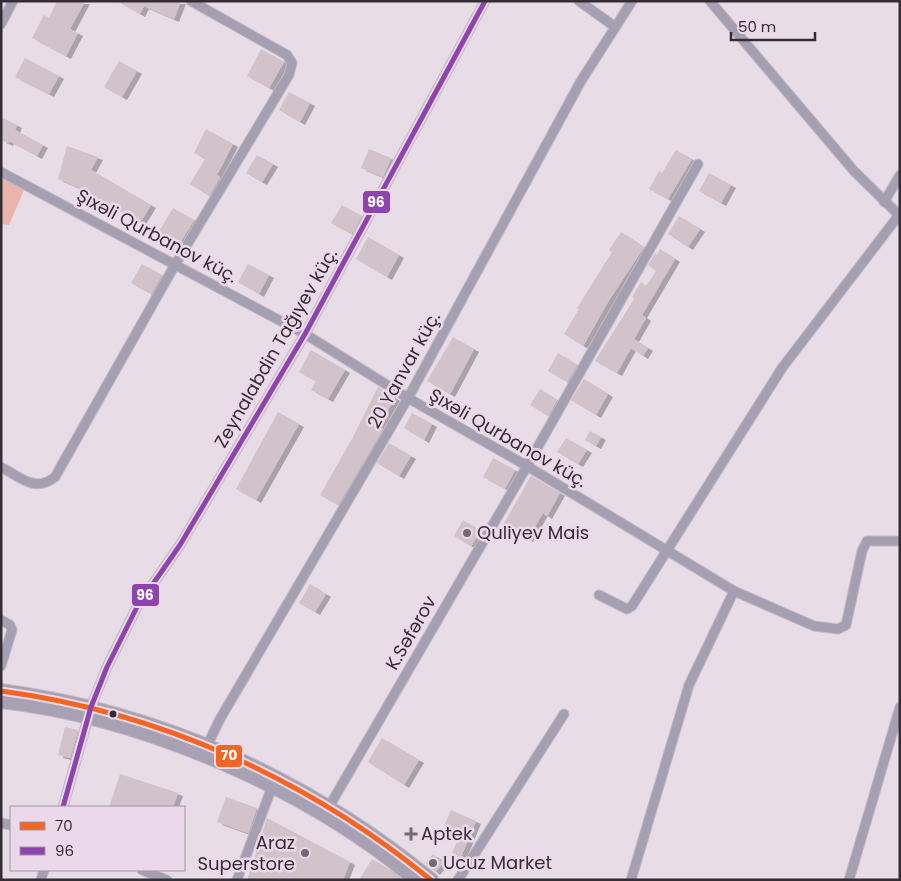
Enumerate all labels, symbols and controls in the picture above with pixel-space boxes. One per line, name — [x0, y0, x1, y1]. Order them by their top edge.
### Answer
scale bar — [731, 10, 815, 42]
text: 50 m — [738, 16, 776, 37]
street label: Şıxəli Qurbanov küç. — [73, 183, 242, 289]
line badge: 96 — [362, 190, 391, 214]
text: 96 — [367, 192, 385, 212]
street label: Zeynalabdin Tağıyev küç. — [208, 243, 343, 452]
street label: 20 Yanvar küç. — [361, 307, 446, 433]
street label: Şıxəli Qurbanov küç. — [425, 382, 592, 493]
place label: Quliyev Mais — [477, 520, 589, 545]
marker: Quliyev Mais — [461, 527, 473, 539]
line badge: 96 — [131, 583, 160, 607]
text: 96 — [136, 585, 154, 605]
street label: K.Səfərov — [379, 591, 442, 674]
unlabelled marker — [108, 709, 118, 719]
line badge: 70 — [215, 744, 243, 768]
text: 70 — [221, 745, 237, 765]
legend — [10, 806, 185, 871]
text: 70 — [55, 815, 73, 836]
place label: Aptek — [421, 821, 473, 846]
marker: Aptek — [405, 828, 417, 840]
place label: Araz Superstore — [198, 830, 295, 876]
text: 96 — [55, 840, 74, 861]
marker: Araz Superstore — [299, 847, 311, 859]
place label: Ucuz Market — [443, 850, 552, 875]
marker: Ucuz Market — [427, 857, 439, 869]

